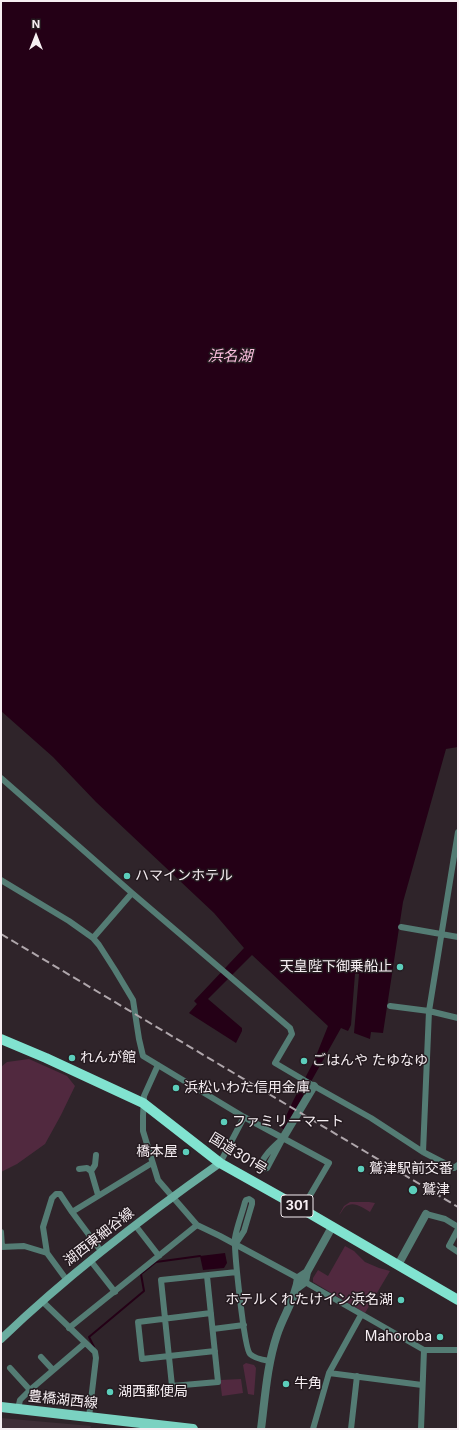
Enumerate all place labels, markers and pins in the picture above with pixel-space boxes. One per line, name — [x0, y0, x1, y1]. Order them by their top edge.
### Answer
place label: ハマインホテル — [135, 868, 233, 884]
marker: ハマインホテル — [122, 871, 132, 881]
place label: 天皇陛下御乗船止 — [280, 959, 392, 975]
marker: 天皇陛下御乗船止 — [395, 962, 405, 972]
place label: れんが館 — [80, 1050, 136, 1066]
marker: れんが館 — [67, 1053, 77, 1063]
place label: ごはんや たゆなゆ — [312, 1053, 428, 1069]
marker: ごはんや たゆなゆ — [299, 1056, 309, 1066]
place label: 浜松いわた信用金庫 — [184, 1080, 310, 1096]
marker: 浜松いわた信用金庫 — [171, 1083, 181, 1093]
place label: ファミリーマート — [232, 1114, 344, 1130]
marker: ファミリーマート — [219, 1117, 229, 1127]
place label: 橋本屋 — [136, 1144, 178, 1160]
marker: 橋本屋 — [181, 1147, 191, 1157]
place label: 鷲津駅前交番 — [369, 1161, 453, 1177]
marker: 鷲津駅前交番 — [356, 1164, 366, 1174]
place label: 鷲津 — [422, 1182, 450, 1198]
marker: 鷲津 — [407, 1184, 419, 1196]
place label: ホテルくれたけイン浜名湖 — [225, 1292, 393, 1308]
marker: ホテルくれたけイン浜名湖 — [396, 1295, 406, 1305]
place label: Mahoroba — [365, 1329, 432, 1345]
marker: Mahoroba — [435, 1332, 445, 1342]
place label: 牛角 — [294, 1376, 322, 1392]
marker: 牛角 — [281, 1379, 291, 1389]
place label: 湖西郵便局 — [118, 1384, 188, 1400]
marker: 湖西郵便局 — [105, 1387, 115, 1397]

